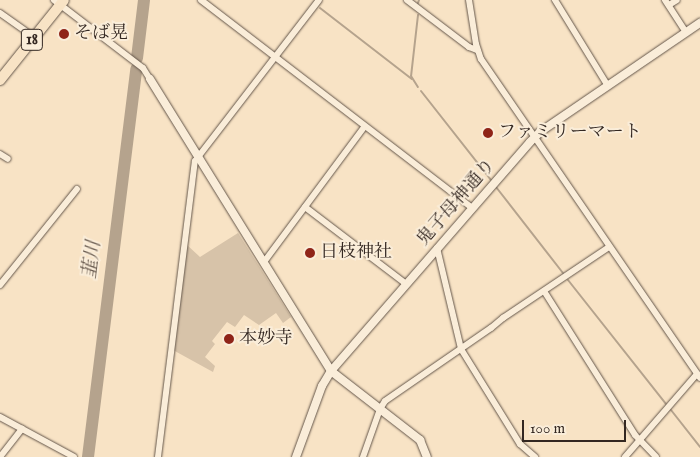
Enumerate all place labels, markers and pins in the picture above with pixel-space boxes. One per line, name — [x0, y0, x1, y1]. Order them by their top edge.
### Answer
place label: そば晃 — [74, 23, 128, 45]
marker: そば晃 — [58, 28, 70, 40]
place label: ファミリーマート — [498, 122, 642, 144]
marker: ファミリーマート — [482, 127, 494, 139]
place label: 日枝神社 — [320, 242, 392, 264]
marker: 日枝神社 — [304, 247, 316, 259]
place label: 本妙寺 — [239, 328, 293, 350]
marker: 本妙寺 — [223, 333, 235, 345]

